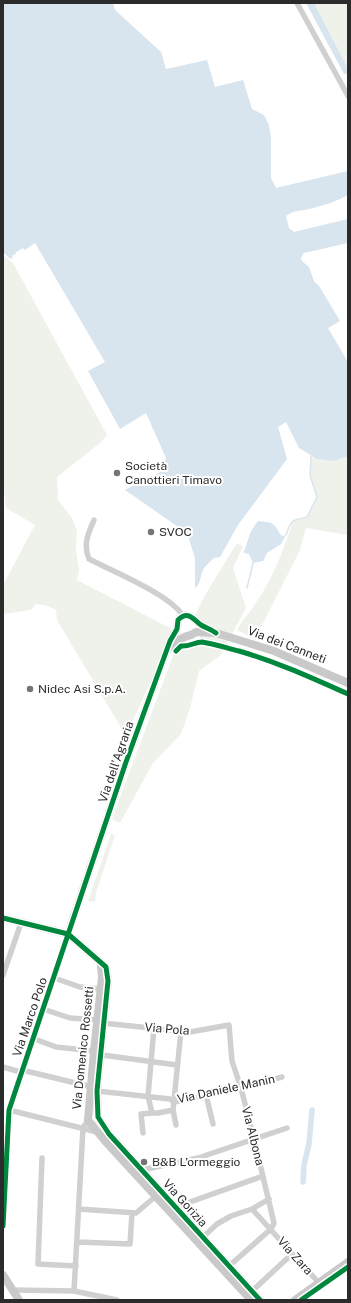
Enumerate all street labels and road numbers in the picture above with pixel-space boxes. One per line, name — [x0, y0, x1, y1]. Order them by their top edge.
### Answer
street label: Via dei Canneti — [246, 624, 328, 666]
street label: Via dell'Agraria — [96, 719, 136, 805]
street label: Via Marco Polo — [10, 975, 50, 1059]
street label: Via Domenico Rossetti — [70, 986, 96, 1110]
street label: Via Pola — [144, 1020, 190, 1038]
street label: Via Daniele Manin — [176, 1072, 276, 1106]
street label: Via Albona — [239, 1105, 267, 1167]
street label: Via Gorizia — [160, 1176, 210, 1230]
street label: Via Zara — [274, 1234, 316, 1278]

